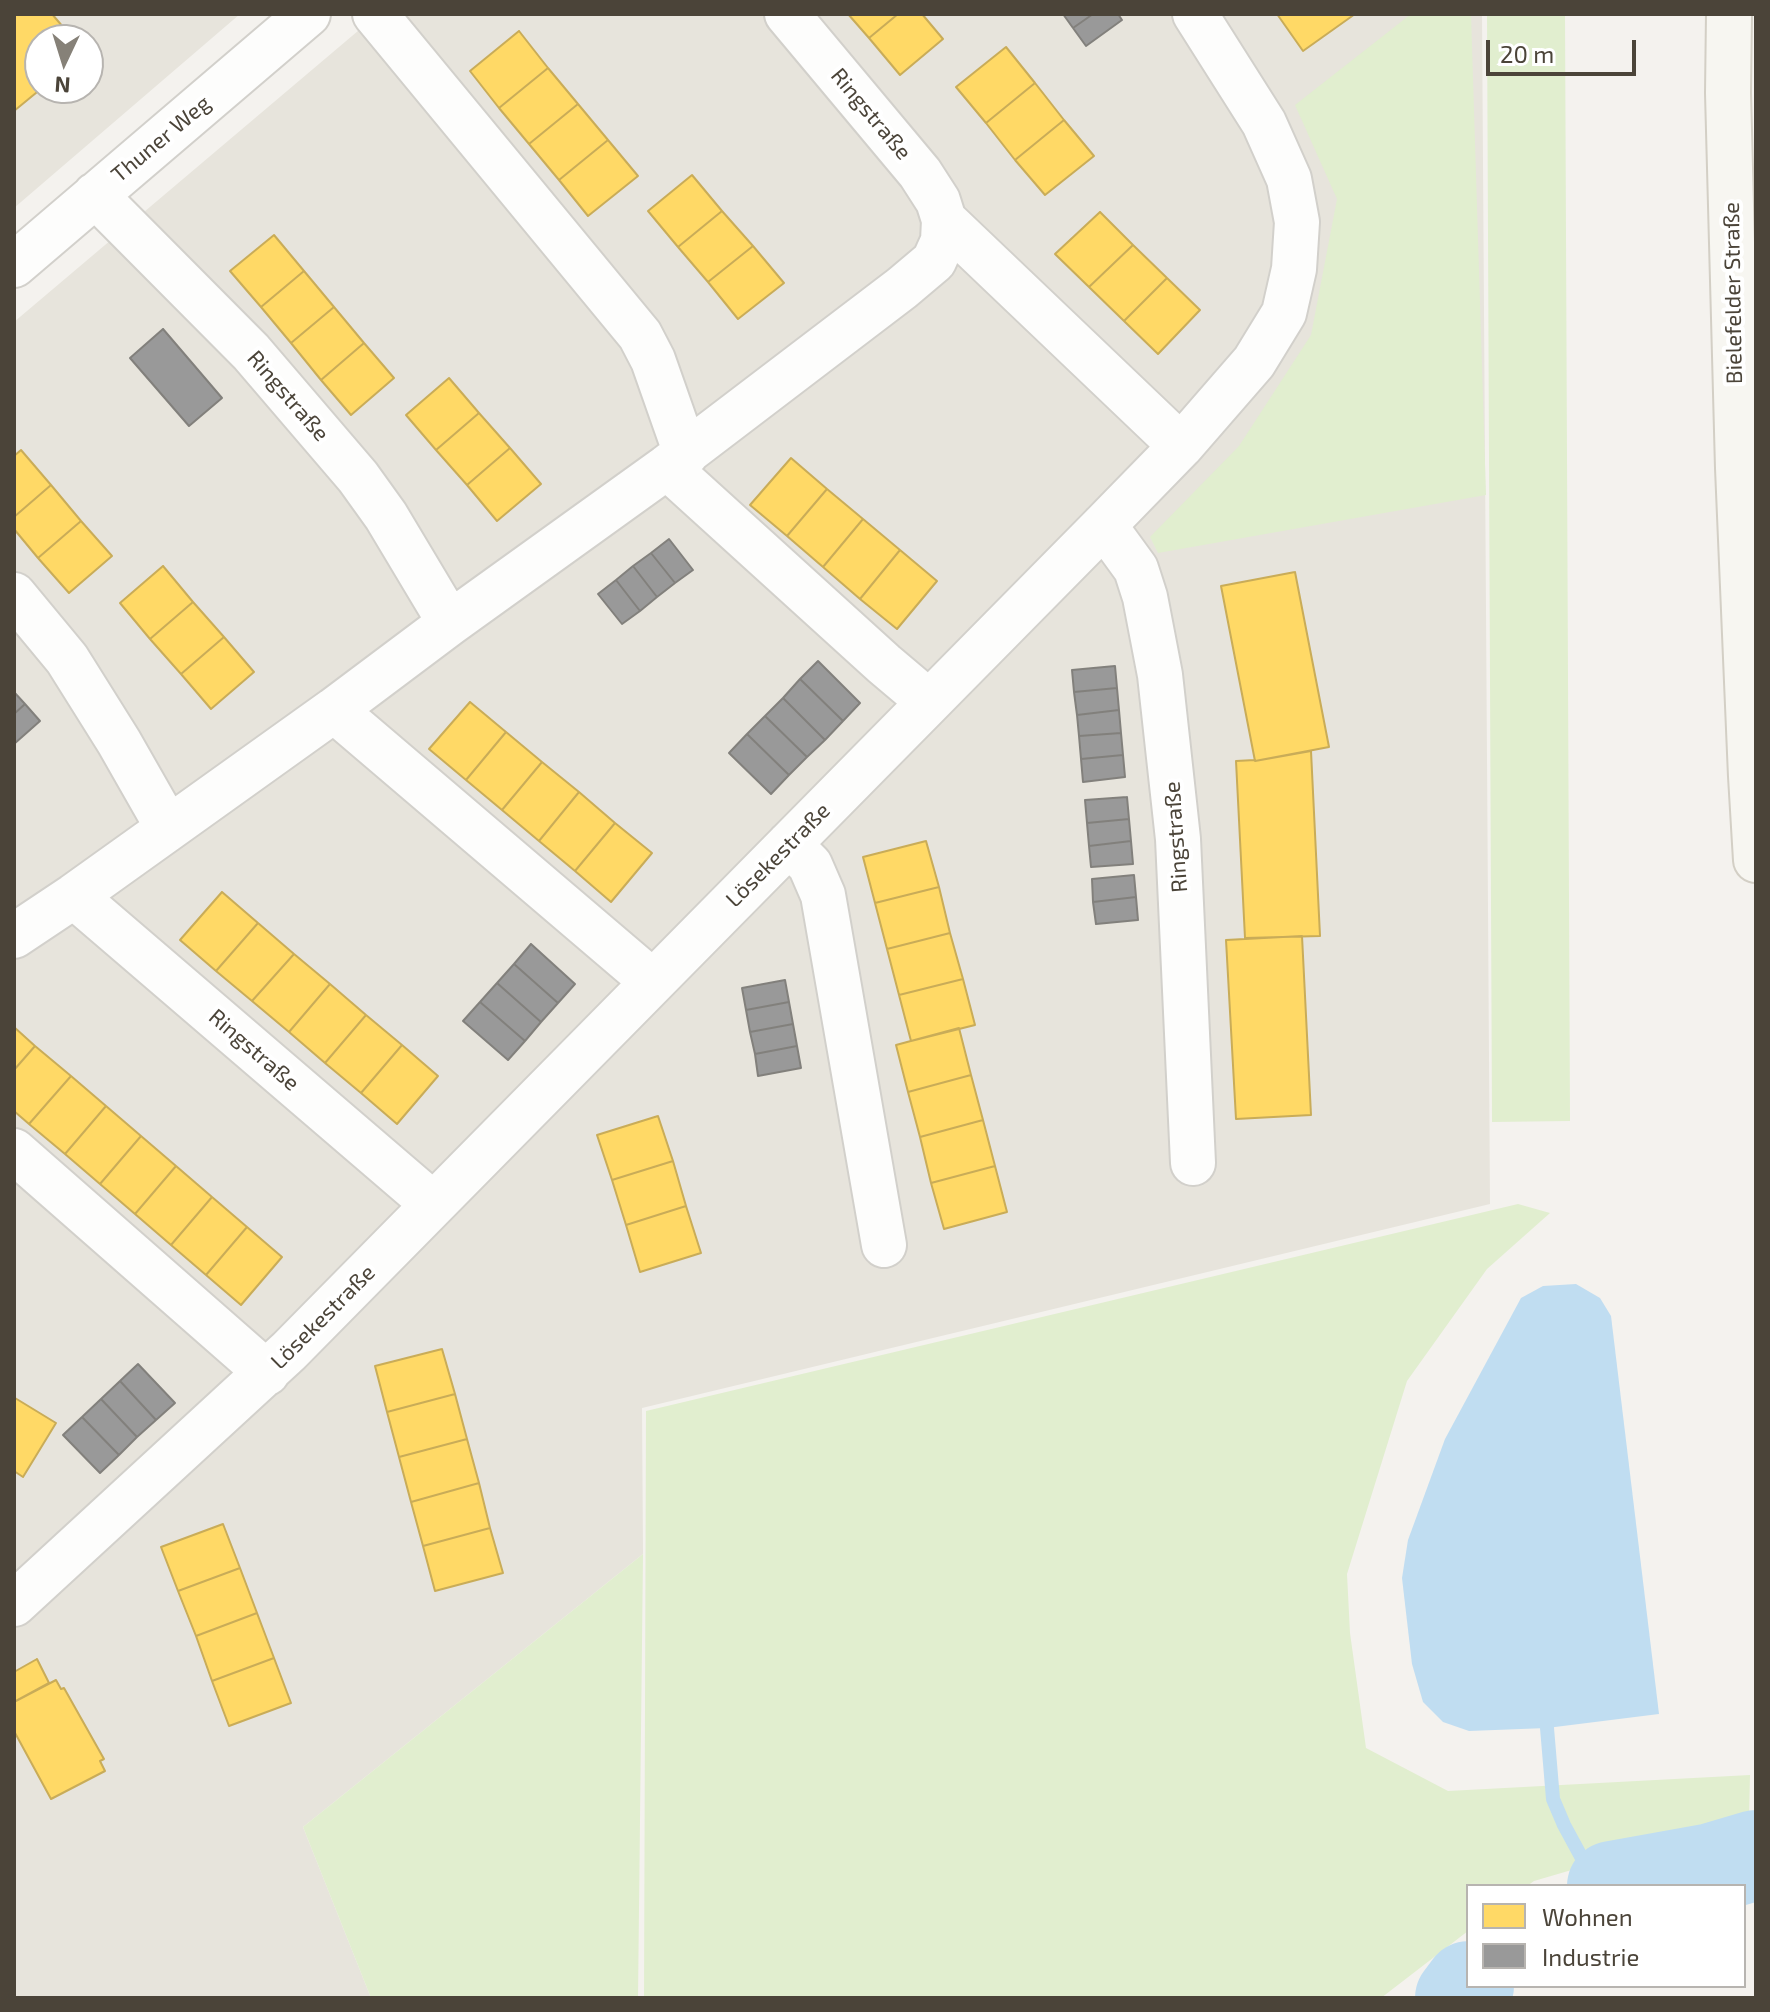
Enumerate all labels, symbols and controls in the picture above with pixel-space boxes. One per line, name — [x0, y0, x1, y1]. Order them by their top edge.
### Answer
north arrow — [24, 24, 104, 104]
scale bar — [1490, 24, 1640, 74]
text: 20 m — [1500, 39, 1554, 68]
street label: Ringstraße — [825, 63, 917, 165]
text: N — [54, 72, 71, 99]
street label: Thuner Weg — [106, 90, 216, 188]
street label: Bielefelder Straße — [1718, 202, 1748, 384]
street label: Ringstraße — [242, 345, 334, 447]
street label: Ringstraße — [1159, 781, 1193, 893]
street label: Lösekestraße — [720, 797, 836, 913]
street label: Ringstraße — [203, 1004, 305, 1096]
street label: Lösekestraße — [265, 1259, 381, 1375]
legend — [1466, 1884, 1746, 1988]
text: Wohnen — [1542, 1902, 1633, 1931]
text: Industrie — [1542, 1942, 1639, 1971]

